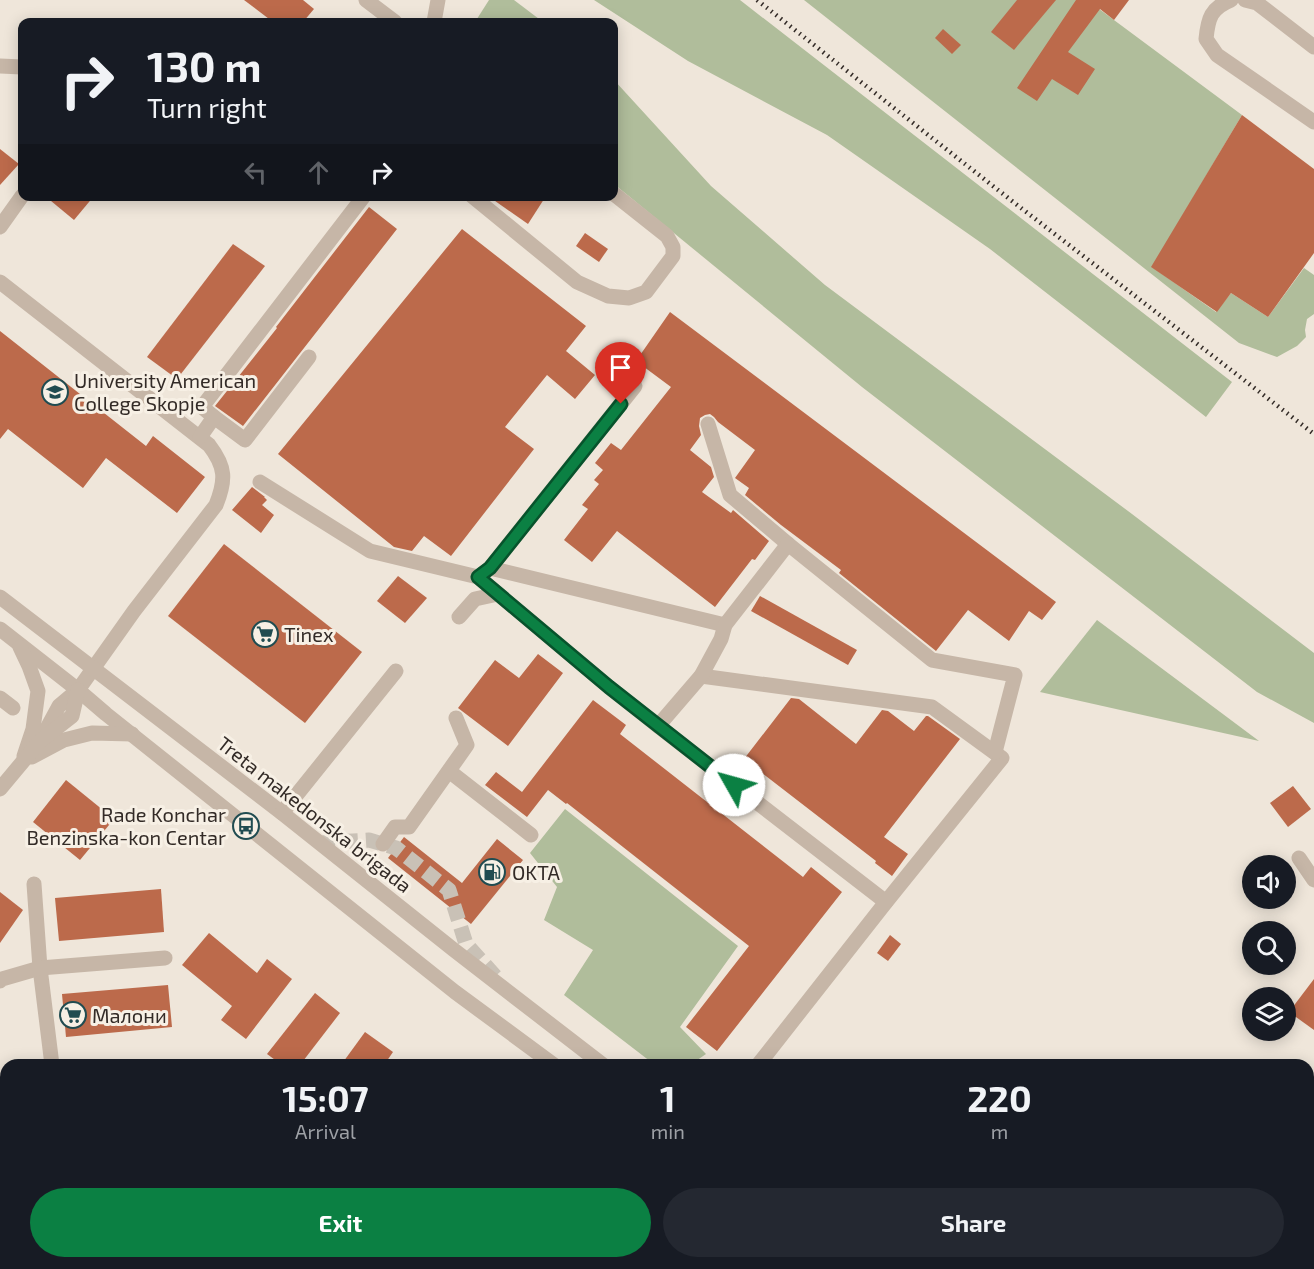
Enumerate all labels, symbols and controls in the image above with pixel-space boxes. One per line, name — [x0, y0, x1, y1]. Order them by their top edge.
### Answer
text: 130 m — [147, 40, 262, 90]
icon: right — [48, 42, 126, 120]
text: Turn right — [147, 91, 267, 123]
icon: left — [239, 156, 272, 189]
icon: ahead — [302, 156, 335, 189]
icon: right — [365, 156, 398, 189]
pin — [595, 342, 646, 404]
icon: arrive — [604, 351, 637, 384]
place label: University American College Skopje — [74, 368, 256, 415]
school or university icon: University American College Skopje — [40, 377, 70, 407]
supermarket icon: Tinex — [250, 619, 280, 649]
place label: Tinex — [284, 622, 334, 646]
street label: Treta makedonska brigada — [213, 731, 417, 897]
position arrow — [702, 753, 766, 817]
place label: Rade Konchar Benzinska-kon Centar — [26, 802, 226, 849]
bus stop icon: Rade Konchar Benzinska-kon Centar — [231, 811, 261, 841]
map controls — [1242, 855, 1296, 1041]
button: sound — [1242, 855, 1296, 909]
fuel station icon: OKTA — [477, 857, 507, 887]
place label: OKTA — [512, 860, 561, 884]
button: search — [1242, 921, 1296, 975]
button: layers — [1242, 987, 1296, 1041]
supermarket icon: Малони — [58, 1000, 88, 1030]
place label: Малони — [92, 1003, 167, 1027]
text: 15:07 — [282, 1076, 369, 1119]
text: 1 — [660, 1076, 676, 1119]
text: 220 — [967, 1076, 1032, 1119]
text: Arrival — [295, 1119, 356, 1143]
text: min — [651, 1119, 685, 1143]
text: m — [991, 1119, 1008, 1143]
button: Exit — [30, 1188, 651, 1257]
button: Share — [663, 1188, 1284, 1257]

